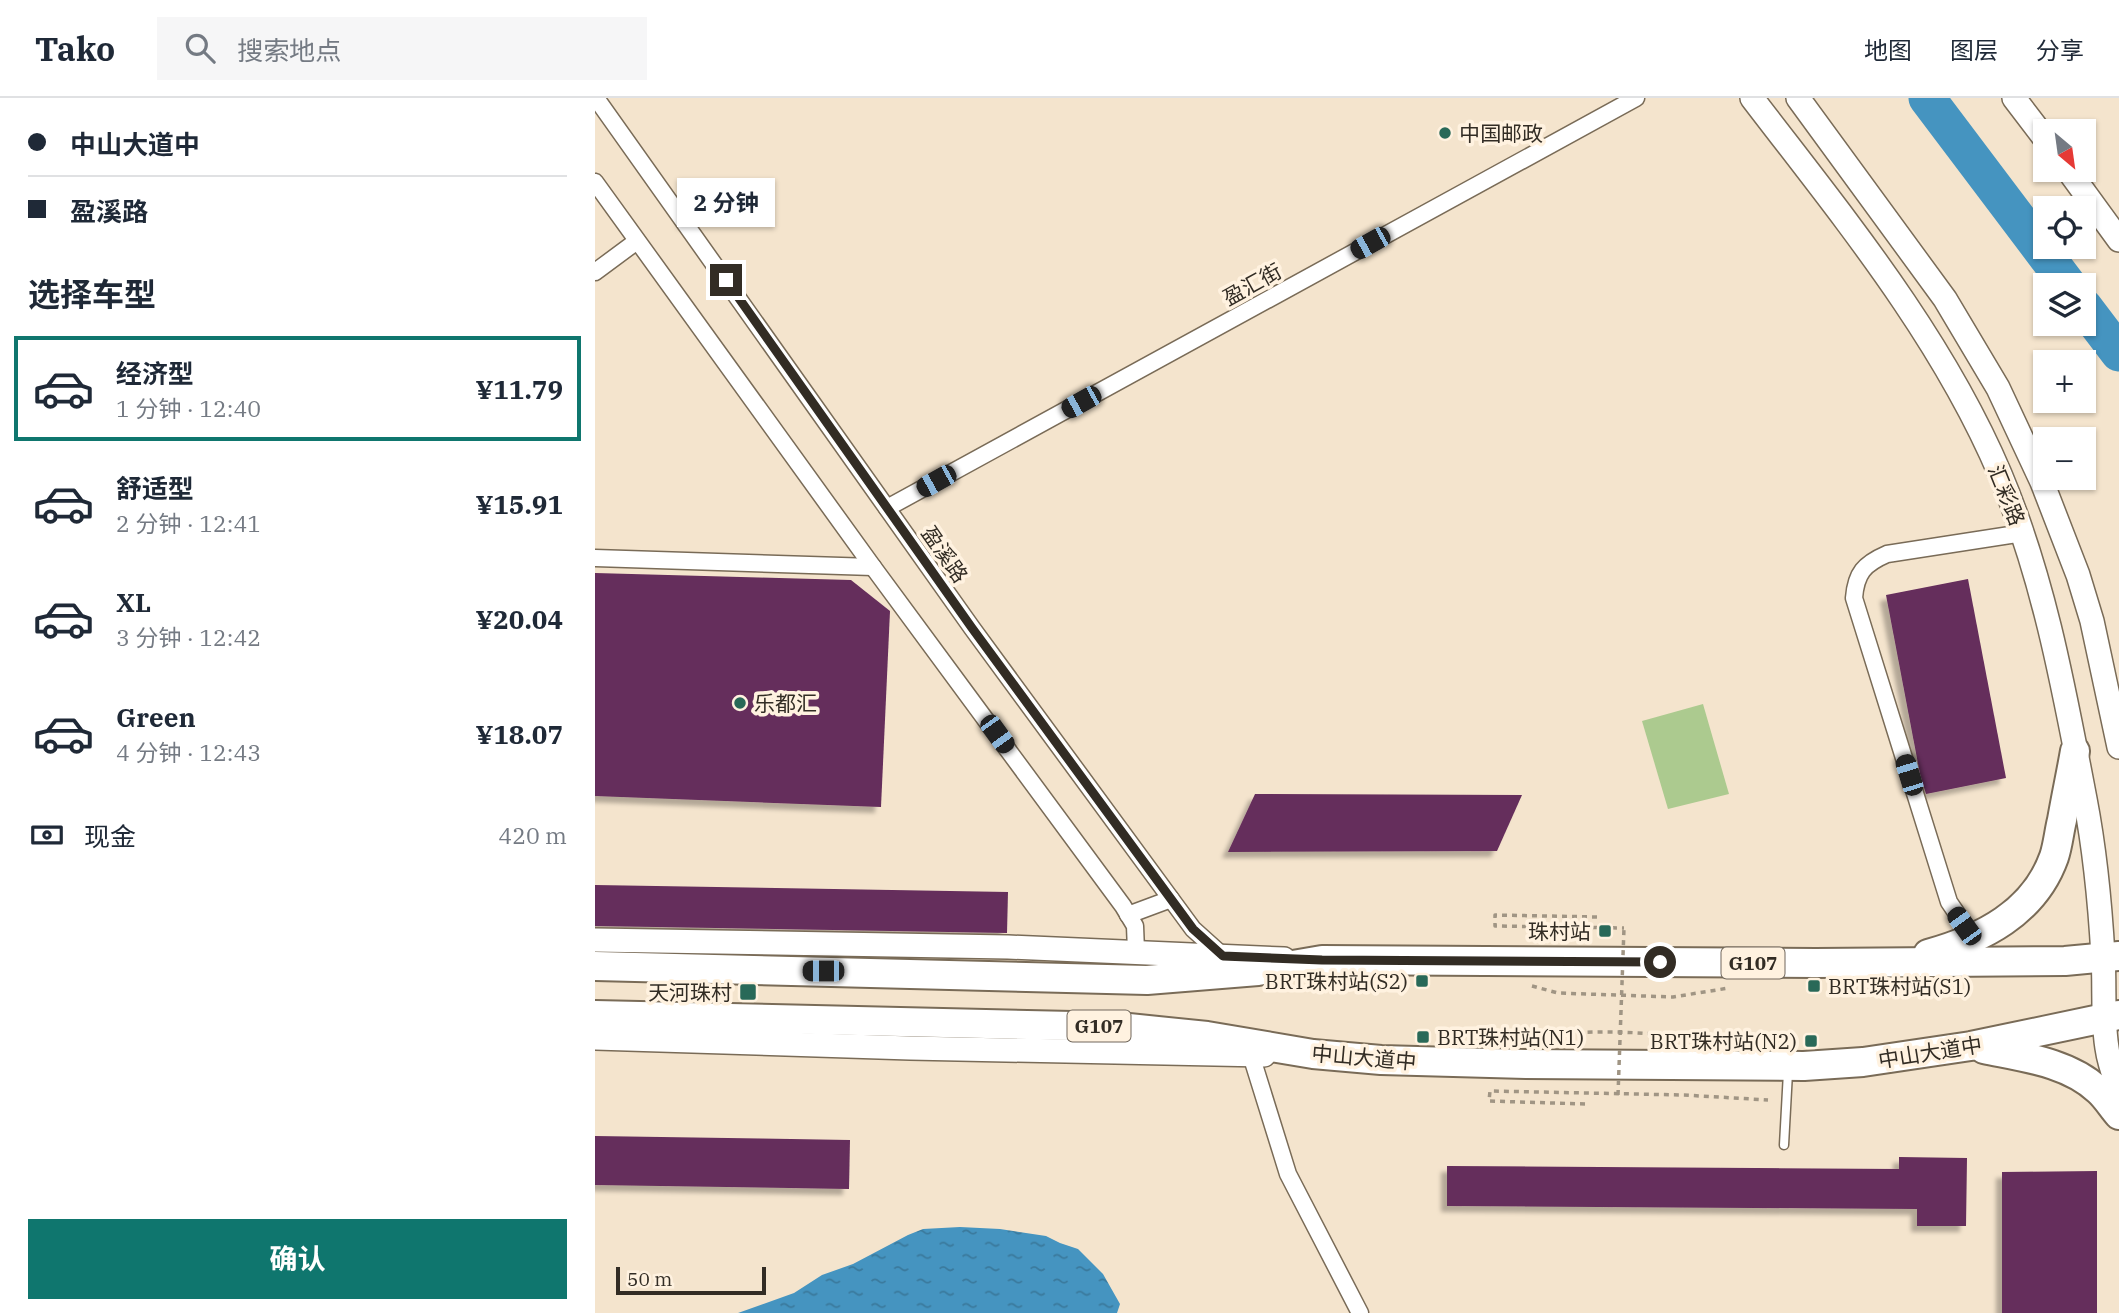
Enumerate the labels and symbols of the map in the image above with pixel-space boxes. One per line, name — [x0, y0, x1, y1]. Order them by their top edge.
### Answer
place label: 中国邮政 — [1459, 119, 1543, 147]
north arrow — [2033, 119, 2097, 182]
marker: 中国邮政 — [1437, 125, 1453, 141]
callout: 2 分钟 — [677, 178, 775, 228]
car — [1347, 224, 1394, 262]
street label: 盈汇街 — [1218, 256, 1286, 312]
route end — [710, 264, 742, 296]
car — [1058, 383, 1105, 421]
street label: 汇彩路 — [1982, 461, 2032, 529]
car — [913, 462, 960, 500]
street label: 盈溪路 — [915, 520, 975, 588]
place label: 乐都汇 — [754, 689, 817, 717]
marker: 乐都汇 — [732, 695, 748, 711]
car — [977, 711, 1018, 757]
car — [1893, 752, 1926, 798]
car — [1944, 903, 1985, 949]
place label: 珠村站 — [1528, 917, 1591, 945]
marker: 珠村站 — [1597, 923, 1613, 939]
route start — [1644, 946, 1676, 978]
road number: G107 — [1721, 948, 1785, 978]
car — [803, 961, 845, 982]
place label: BRT珠村站(S2) — [1265, 967, 1408, 995]
place label: BRT珠村站(S1) — [1828, 972, 1971, 1000]
marker: BRT珠村站(S2) — [1414, 973, 1430, 989]
place label: 天河珠村 — [648, 978, 732, 1006]
marker: BRT珠村站(S1) — [1806, 978, 1822, 994]
marker: 天河珠村 — [738, 982, 758, 1002]
road number: G107 — [1067, 1010, 1131, 1042]
place label: BRT珠村站(N1) — [1437, 1023, 1584, 1051]
place label: BRT珠村站(N2) — [1650, 1027, 1797, 1055]
marker: BRT珠村站(N1) — [1415, 1029, 1431, 1045]
street label: 中山大道中 — [1876, 1030, 1984, 1074]
marker: BRT珠村站(N2) — [1803, 1033, 1819, 1049]
street label: 中山大道中 — [1310, 1038, 1418, 1076]
scale bar — [616, 1264, 767, 1296]

